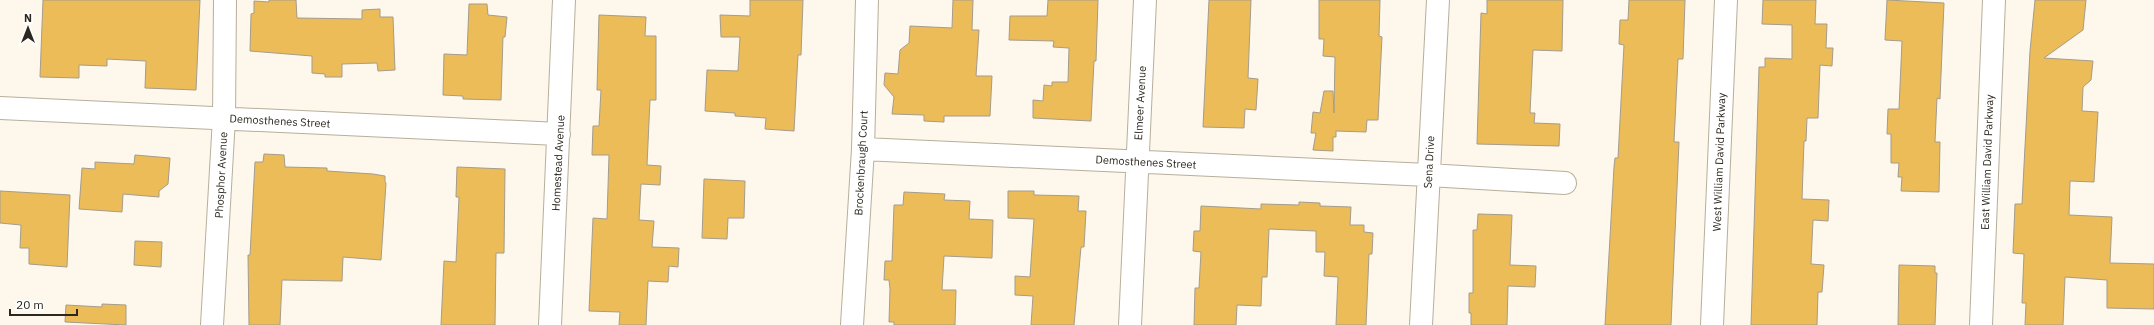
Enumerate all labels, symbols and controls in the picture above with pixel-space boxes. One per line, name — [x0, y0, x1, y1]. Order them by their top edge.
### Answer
north arrow — [8, 8, 48, 48]
text: N — [24, 11, 32, 25]
street label: Elmeer Avenue — [1131, 65, 1149, 141]
street label: West William David Parkway — [1710, 92, 1728, 232]
street label: East William David Parkway — [1978, 94, 1996, 230]
street label: Brockenbraugh Court — [851, 110, 871, 216]
street label: Demosthenes Street — [229, 111, 331, 131]
street label: Homestead Avenue — [548, 115, 568, 211]
street label: Phosphor Avenue — [212, 131, 230, 219]
street label: Sena Drive — [1421, 135, 1437, 189]
street label: Demosthenes Street — [1095, 152, 1197, 172]
scale bar — [10, 291, 77, 317]
text: 20 m — [16, 297, 44, 312]

